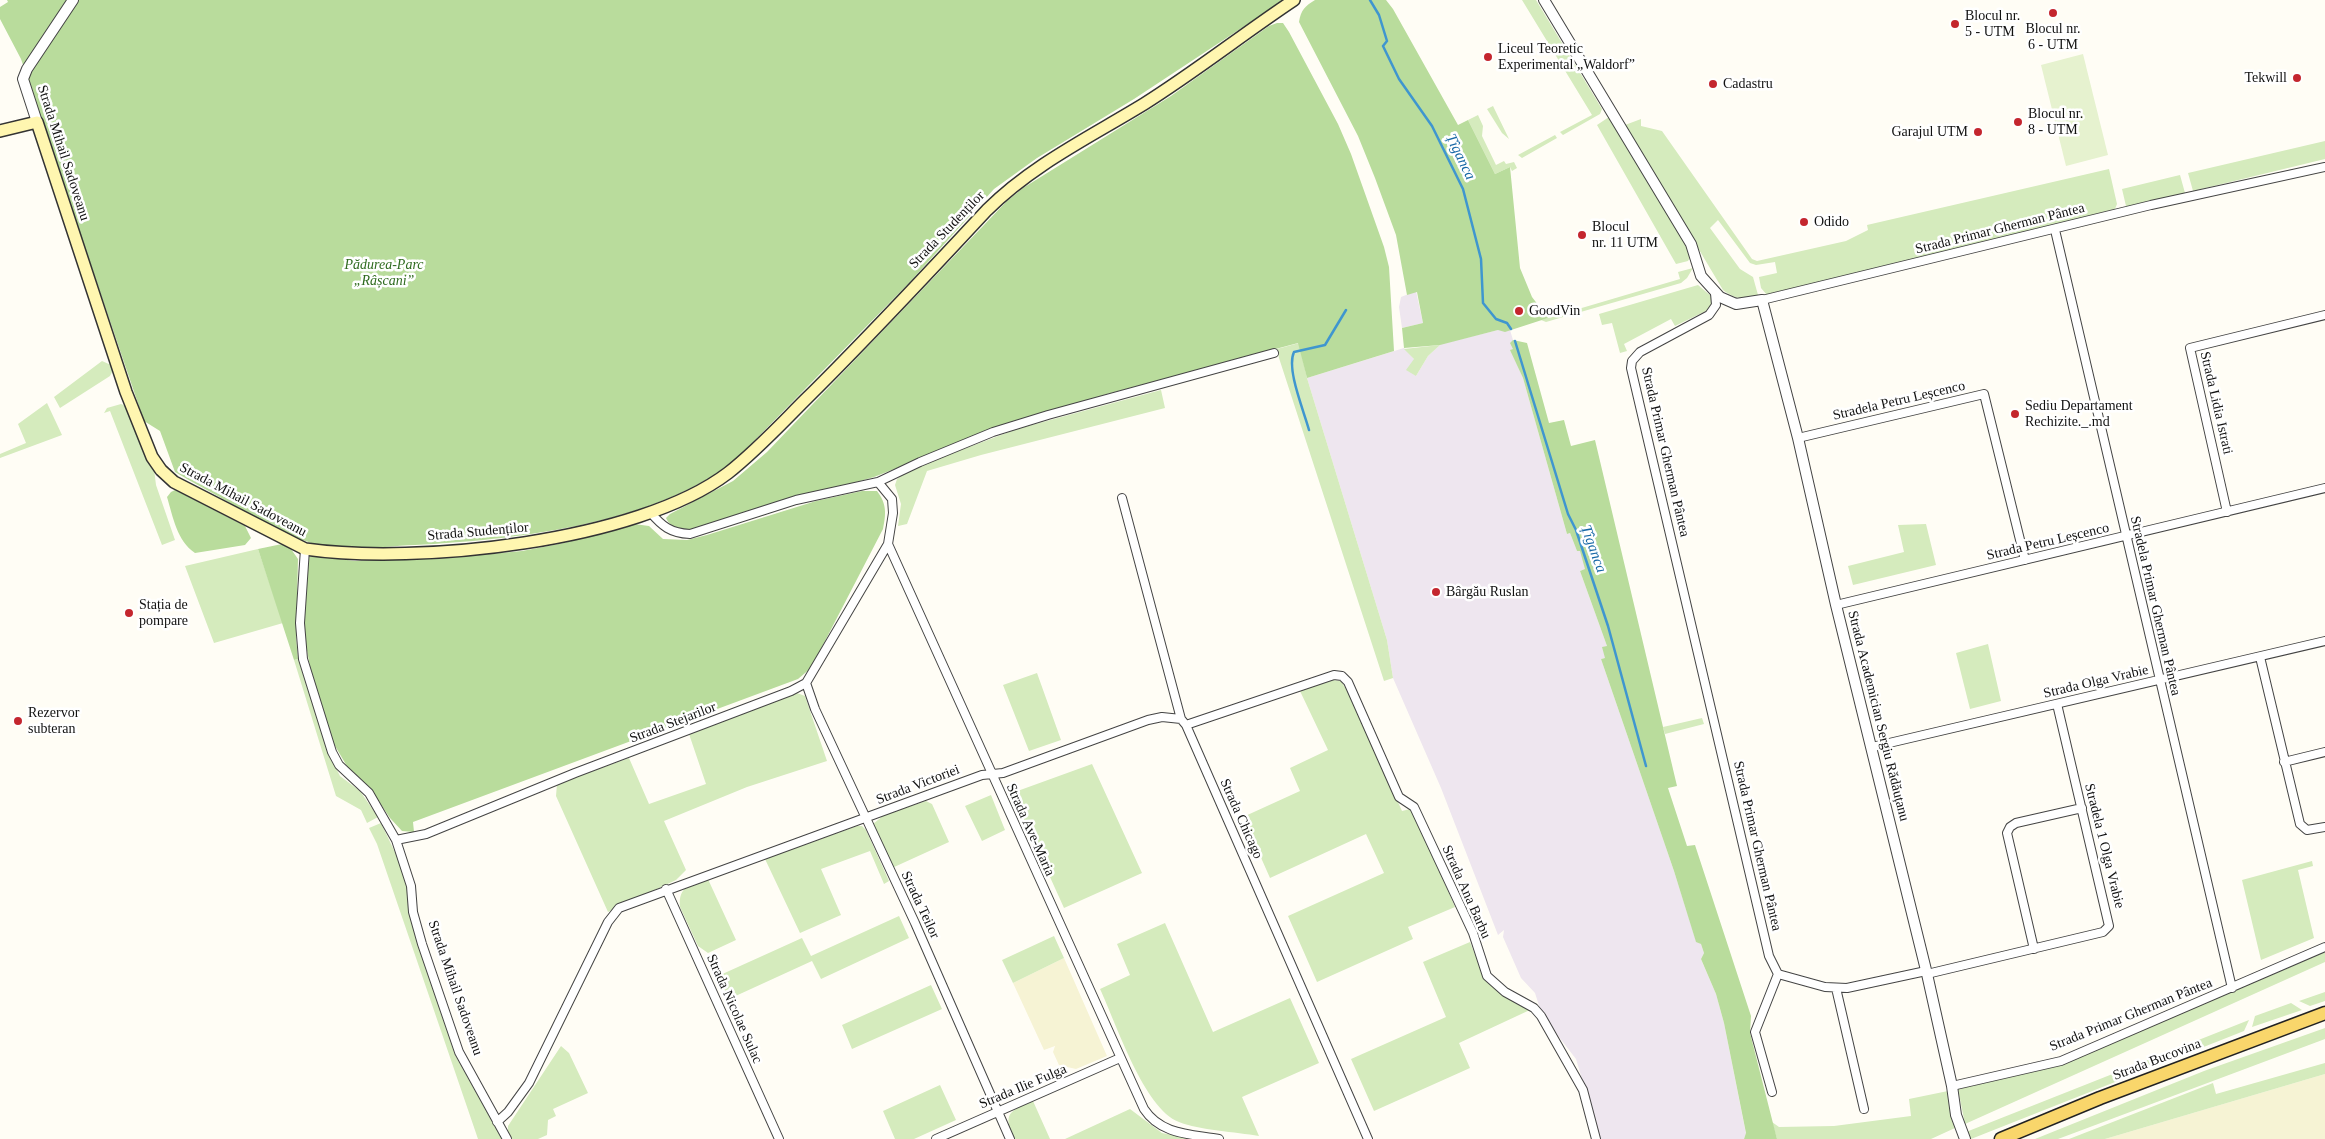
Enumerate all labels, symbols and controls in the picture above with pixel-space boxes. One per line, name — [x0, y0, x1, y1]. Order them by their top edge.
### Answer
marker: Blocul nr. 6 - UTM — [2047, 7, 2059, 19]
place label: Blocul nr. 5 - UTM — [1965, 8, 2020, 40]
marker: Blocul nr. 5 - UTM — [1949, 18, 1961, 30]
place label: Blocul nr. 6 - UTM — [2025, 21, 2081, 54]
place label: Liceul Teoretic Experimental „Waldorf” — [1498, 41, 1635, 74]
marker: Liceul Teoretic Experimental „Waldorf” — [1482, 51, 1494, 63]
place label: Tekwill — [2244, 70, 2287, 86]
marker: Tekwill — [2291, 72, 2303, 84]
place label: Cadastru — [1723, 76, 1773, 92]
marker: Cadastru — [1707, 78, 1719, 90]
street label: Strada Mihail Sadoveanu — [33, 83, 93, 223]
place label: Blocul nr. 8 - UTM — [2028, 106, 2083, 138]
marker: Blocul nr. 8 - UTM — [2012, 116, 2024, 128]
place label: Garajul UTM — [1891, 124, 1968, 140]
marker: Garajul UTM — [1972, 126, 1984, 138]
water label: Țîganca — [1441, 131, 1479, 183]
street label: Strada Studenților — [906, 188, 988, 272]
street label: Strada Primar Gherman Pântea — [1914, 200, 2086, 258]
place label: Odido — [1814, 214, 1849, 230]
marker: Odido — [1798, 216, 1810, 228]
place label: Blocul nr. 11 UTM — [1592, 219, 1658, 252]
marker: Blocul nr. 11 UTM — [1576, 229, 1588, 241]
park label: Pădurea-Parc „Râșcani” — [344, 257, 424, 290]
place label: GoodVin — [1529, 303, 1580, 319]
marker: GoodVin — [1513, 305, 1525, 317]
street label: Strada Lidia Istrati — [2196, 350, 2236, 456]
street label: Strada Primar Gherman Pântea — [1637, 365, 1693, 539]
street label: Stradela Petru Leșcenco — [1831, 378, 1967, 424]
place label: Sediu Departament Rechizite._.md — [2025, 398, 2133, 431]
marker: Sediu Departament Rechizite._.md — [2009, 408, 2021, 420]
street label: Strada Mihail Sadoveanu — [177, 459, 309, 541]
street label: Stradela Primar Gherman Pântea — [2126, 515, 2184, 697]
street label: Strada Studenților — [427, 519, 529, 545]
street label: Strada Petru Leșcenco — [1985, 520, 2111, 564]
water label: Țîganca — [1576, 523, 1610, 575]
place label: Bârgău Ruslan — [1446, 584, 1529, 600]
marker: Bârgău Ruslan — [1430, 586, 1442, 598]
place label: Stația de pompare — [139, 597, 188, 630]
marker: Stația de pompare — [123, 607, 135, 619]
street label: Strada Academician Sergiu Rădăuțanu — [1844, 609, 1912, 823]
street label: Strada Olga Vrabie — [2042, 662, 2150, 702]
street label: Strada Stejarilor — [627, 699, 719, 747]
place label: Rezervor subteran — [28, 705, 79, 738]
marker: Rezervor subteran — [12, 715, 24, 727]
street label: Strada Primar Gherman Pântea — [1729, 759, 1785, 933]
street label: Strada Victoriei — [874, 761, 962, 809]
street label: Strada Chicago — [1216, 776, 1266, 862]
street label: Strada Ave-Maria — [1002, 781, 1058, 879]
street label: Stradela 1 Olga Vrabie — [2080, 782, 2128, 910]
street label: Strada Ana Barbu — [1438, 843, 1494, 941]
street label: Strada Teilor — [897, 869, 943, 941]
street label: Strada Mihail Sadoveanu — [424, 918, 486, 1058]
street label: Strada Nicolae Sulac — [702, 952, 766, 1066]
street label: Strada Primar Gherman Pântea — [2047, 975, 2215, 1055]
street label: Strada Bucovina — [2111, 1036, 2203, 1084]
street label: Strada Ilie Fulga — [977, 1061, 1069, 1113]

